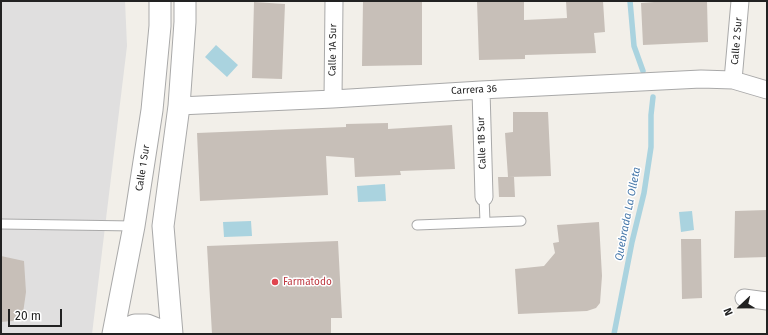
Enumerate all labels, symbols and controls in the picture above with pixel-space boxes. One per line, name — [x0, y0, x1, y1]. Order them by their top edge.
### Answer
street label: Calle 2 Sur — [729, 17, 745, 65]
street label: Calle 1A Sur — [327, 24, 339, 76]
street label: Carrera 36 — [451, 83, 497, 97]
street label: Calle 1B Sur — [475, 116, 489, 170]
street label: Calle 1 Sur — [133, 144, 153, 192]
water label: Quebrada La Olleta — [612, 166, 644, 262]
place label: Farmatodo — [283, 276, 332, 288]
marker: Farmatodo — [270, 277, 280, 287]
north arrow — [720, 287, 760, 327]
scale bar — [10, 301, 64, 327]
text: N — [721, 306, 736, 318]
text: 20 m — [15, 309, 41, 323]

